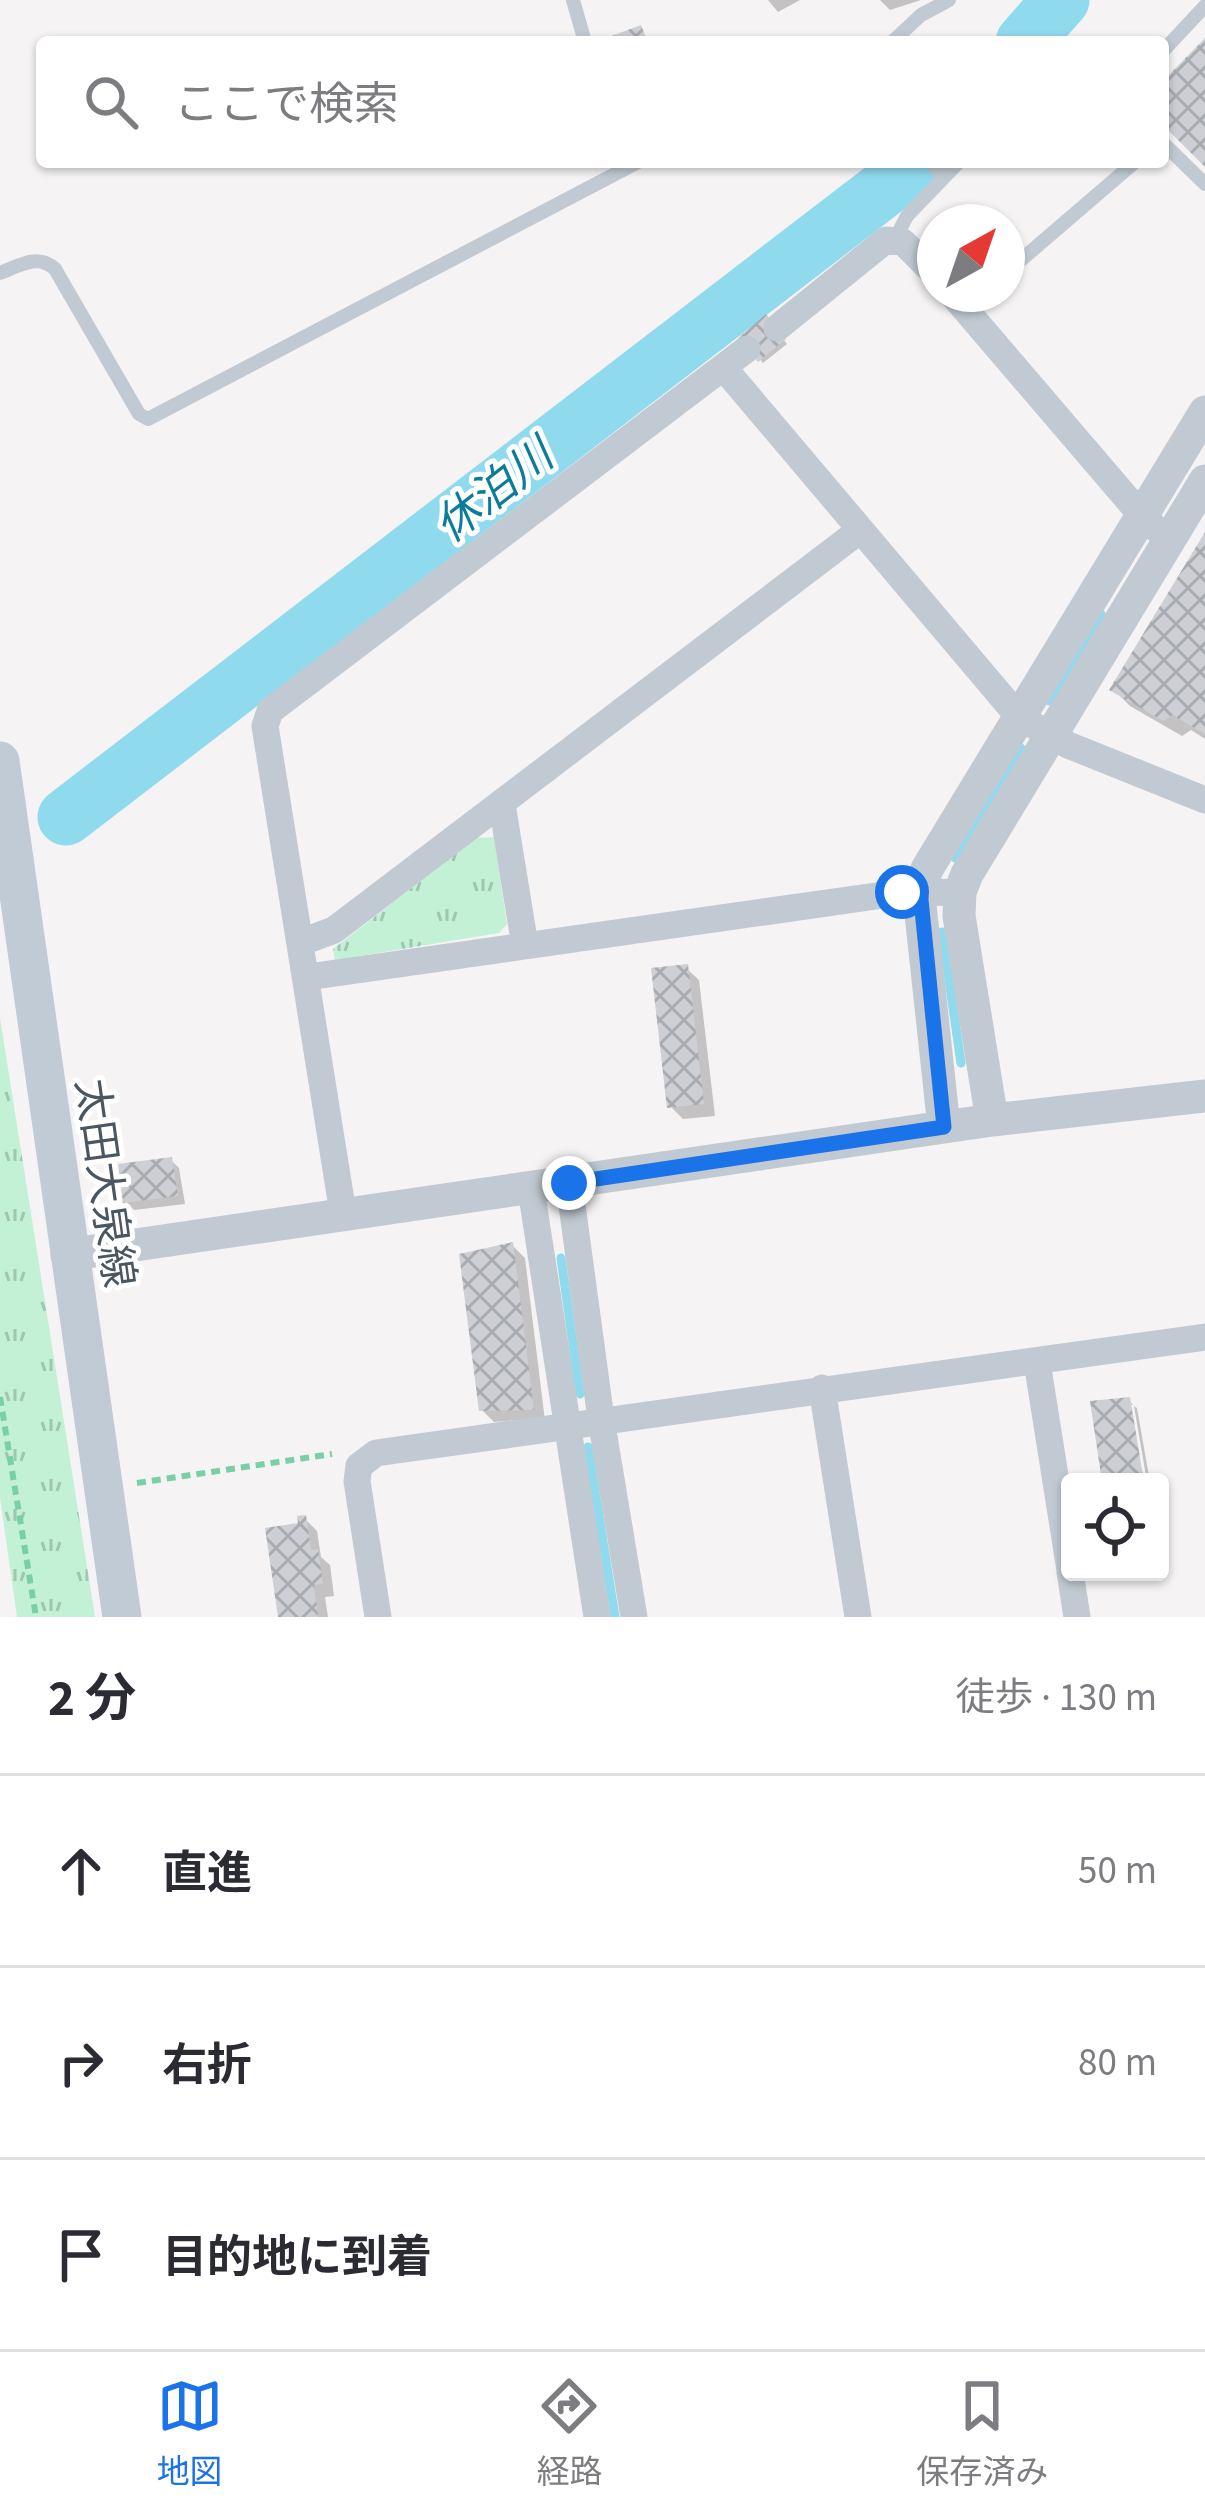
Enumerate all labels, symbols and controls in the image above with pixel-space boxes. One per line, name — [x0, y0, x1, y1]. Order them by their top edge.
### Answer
search box — [36, 36, 1169, 168]
icon: search — [78, 69, 144, 135]
text: ここで検索 — [174, 73, 399, 137]
north arrow — [917, 204, 1025, 312]
water label: 休泊川 — [421, 422, 570, 558]
route start — [875, 865, 929, 919]
street label: 太田大泉線 — [60, 1075, 148, 1291]
route end — [542, 1156, 596, 1210]
map controls — [1061, 1473, 1169, 1581]
button: locate — [1061, 1473, 1169, 1581]
text: 2 分 — [48, 1663, 136, 1735]
text: 徒歩 · 130 m — [955, 1670, 1157, 1726]
icon: ahead — [48, 1838, 114, 1904]
text: 直進 — [162, 1842, 252, 1906]
text: 50 m — [1078, 1843, 1157, 1899]
icon: right — [48, 2030, 114, 2096]
text: 右折 — [162, 2034, 252, 2098]
text: 80 m — [1078, 2035, 1157, 2091]
icon: arrive — [48, 2222, 114, 2288]
text: 目的地に到着 — [162, 2226, 432, 2290]
tab: 地図 — [157, 2373, 223, 2496]
tab: 経路 — [536, 2373, 602, 2496]
tab: 保存済み — [916, 2373, 1048, 2496]

